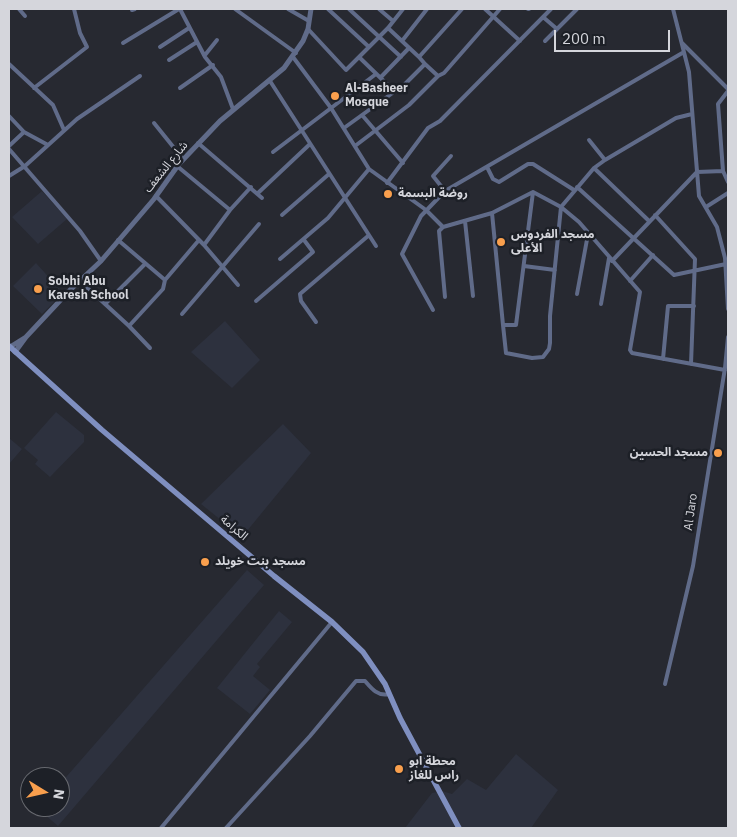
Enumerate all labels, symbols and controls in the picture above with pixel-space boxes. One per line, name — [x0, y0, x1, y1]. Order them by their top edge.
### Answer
scale bar — [557, 20, 673, 52]
text: 200 m — [562, 29, 606, 48]
place label: Al-Basheer Mosque — [345, 82, 408, 110]
marker: Al-Basheer Mosque — [329, 90, 341, 102]
street label: شارع الشعف — [141, 138, 191, 196]
place label: روضة البسمة — [398, 187, 468, 201]
marker: روضة البسمة — [382, 188, 394, 200]
place label: مسجد الفردوس الأعلى — [511, 228, 595, 256]
marker: مسجد الفردوس الأعلى — [495, 236, 507, 248]
place label: Sobhi Abu Karesh School — [48, 275, 129, 303]
marker: Sobhi Abu Karesh School — [32, 283, 44, 295]
place label: مسجد الحسين — [630, 446, 708, 460]
marker: مسجد الحسين — [712, 447, 724, 459]
street label: Al Jaro — [681, 492, 701, 532]
street label: الكرامة — [217, 512, 251, 544]
place label: مسجد بنت خويلد — [215, 555, 306, 569]
marker: مسجد بنت خويلد — [199, 556, 211, 568]
place label: محطة ابو راس للغاز — [409, 755, 459, 783]
marker: محطة ابو راس للغاز — [393, 763, 405, 775]
north arrow — [20, 767, 70, 817]
text: N — [49, 788, 69, 801]

